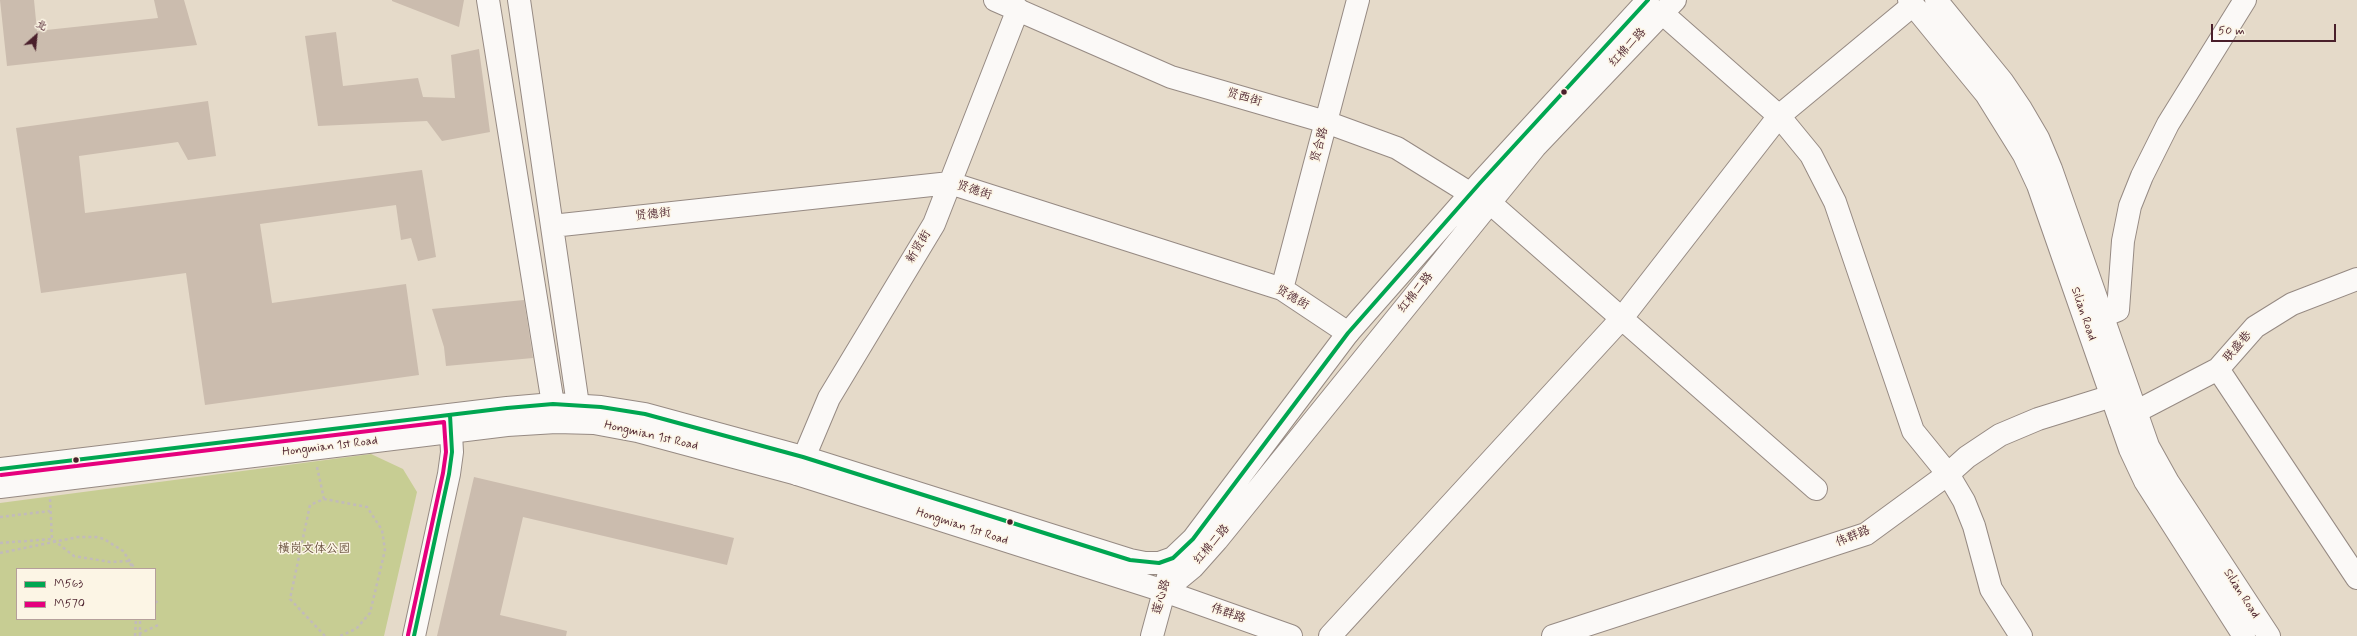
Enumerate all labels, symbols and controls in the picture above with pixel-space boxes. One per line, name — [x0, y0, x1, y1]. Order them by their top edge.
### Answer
north arrow — [16, 16, 56, 56]
scale bar — [2213, 16, 2338, 42]
text: 北 — [33, 17, 50, 34]
text: 50 m — [2218, 23, 2245, 39]
street label: 红棉二路 — [1606, 26, 1650, 70]
street label: 贤西街 — [1225, 86, 1263, 110]
unlabelled marker — [1559, 87, 1569, 97]
street label: 贤合路 — [1308, 126, 1332, 164]
street label: 贤德街 — [955, 179, 993, 203]
street label: 贤德街 — [634, 206, 672, 224]
street label: 新贤街 — [904, 228, 934, 266]
street label: 红棉二路 — [1395, 270, 1437, 316]
street label: 贤德街 — [1273, 283, 1311, 313]
street label: Silian Road — [2067, 285, 2099, 343]
street label: 联盛巷 — [2221, 329, 2255, 365]
street label: Hongmian 1st Road — [603, 418, 699, 454]
street label: Hongmian 1st Road — [282, 434, 378, 460]
unlabelled marker — [71, 455, 81, 465]
street label: Hongmian 1st Road — [914, 505, 1010, 549]
unlabelled marker — [1005, 517, 1015, 527]
street label: 红棉二路 — [1191, 522, 1233, 568]
street label: 伟群路 — [1834, 524, 1872, 550]
park label: 横岗文体公园 — [278, 542, 350, 556]
street label: Silian Road — [2220, 567, 2262, 621]
legend — [16, 568, 156, 620]
text: M563 — [54, 576, 83, 592]
street label: 莲心路 — [1150, 578, 1174, 616]
text: M570 — [54, 596, 85, 612]
street label: 伟群路 — [1209, 601, 1247, 627]

